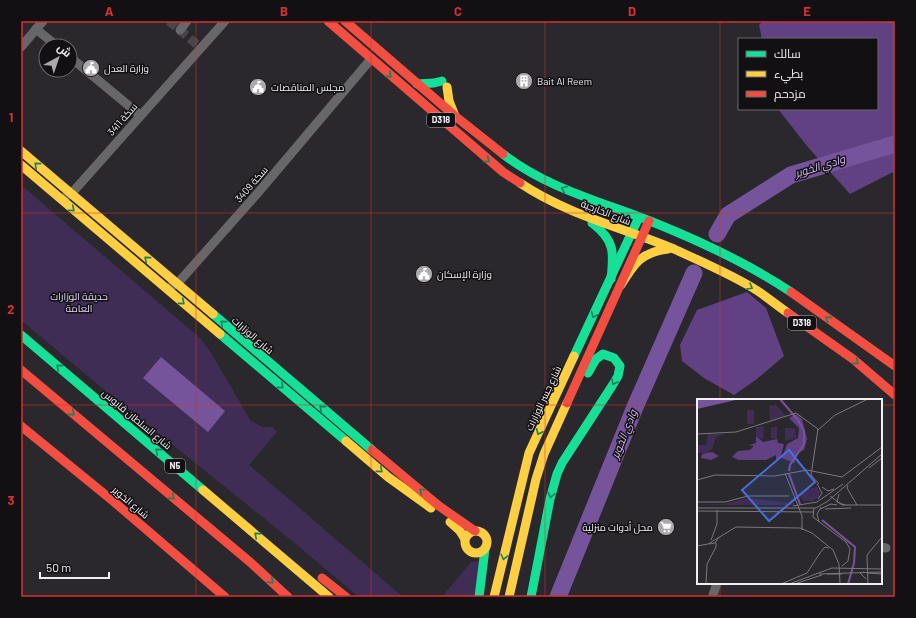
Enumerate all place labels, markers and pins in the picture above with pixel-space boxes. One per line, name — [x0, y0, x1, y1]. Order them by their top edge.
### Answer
public building icon: وزارة العدل — [81, 58, 101, 78]
place label: وزارة العدل — [104, 62, 149, 75]
building icon: Bait Al Reem — [514, 71, 534, 91]
place label: Bait Al Reem — [537, 75, 592, 87]
public building icon: مجلس المناقصات — [248, 77, 268, 97]
place label: مجلس المناقصات — [271, 81, 345, 94]
public building icon: وزارة الإسكان — [414, 264, 434, 284]
place label: وزارة الإسكان — [437, 268, 492, 281]
supermarket icon: محل أدوات منزلية — [656, 517, 676, 537]
place label: محل أدوات منزلية — [582, 521, 653, 534]

